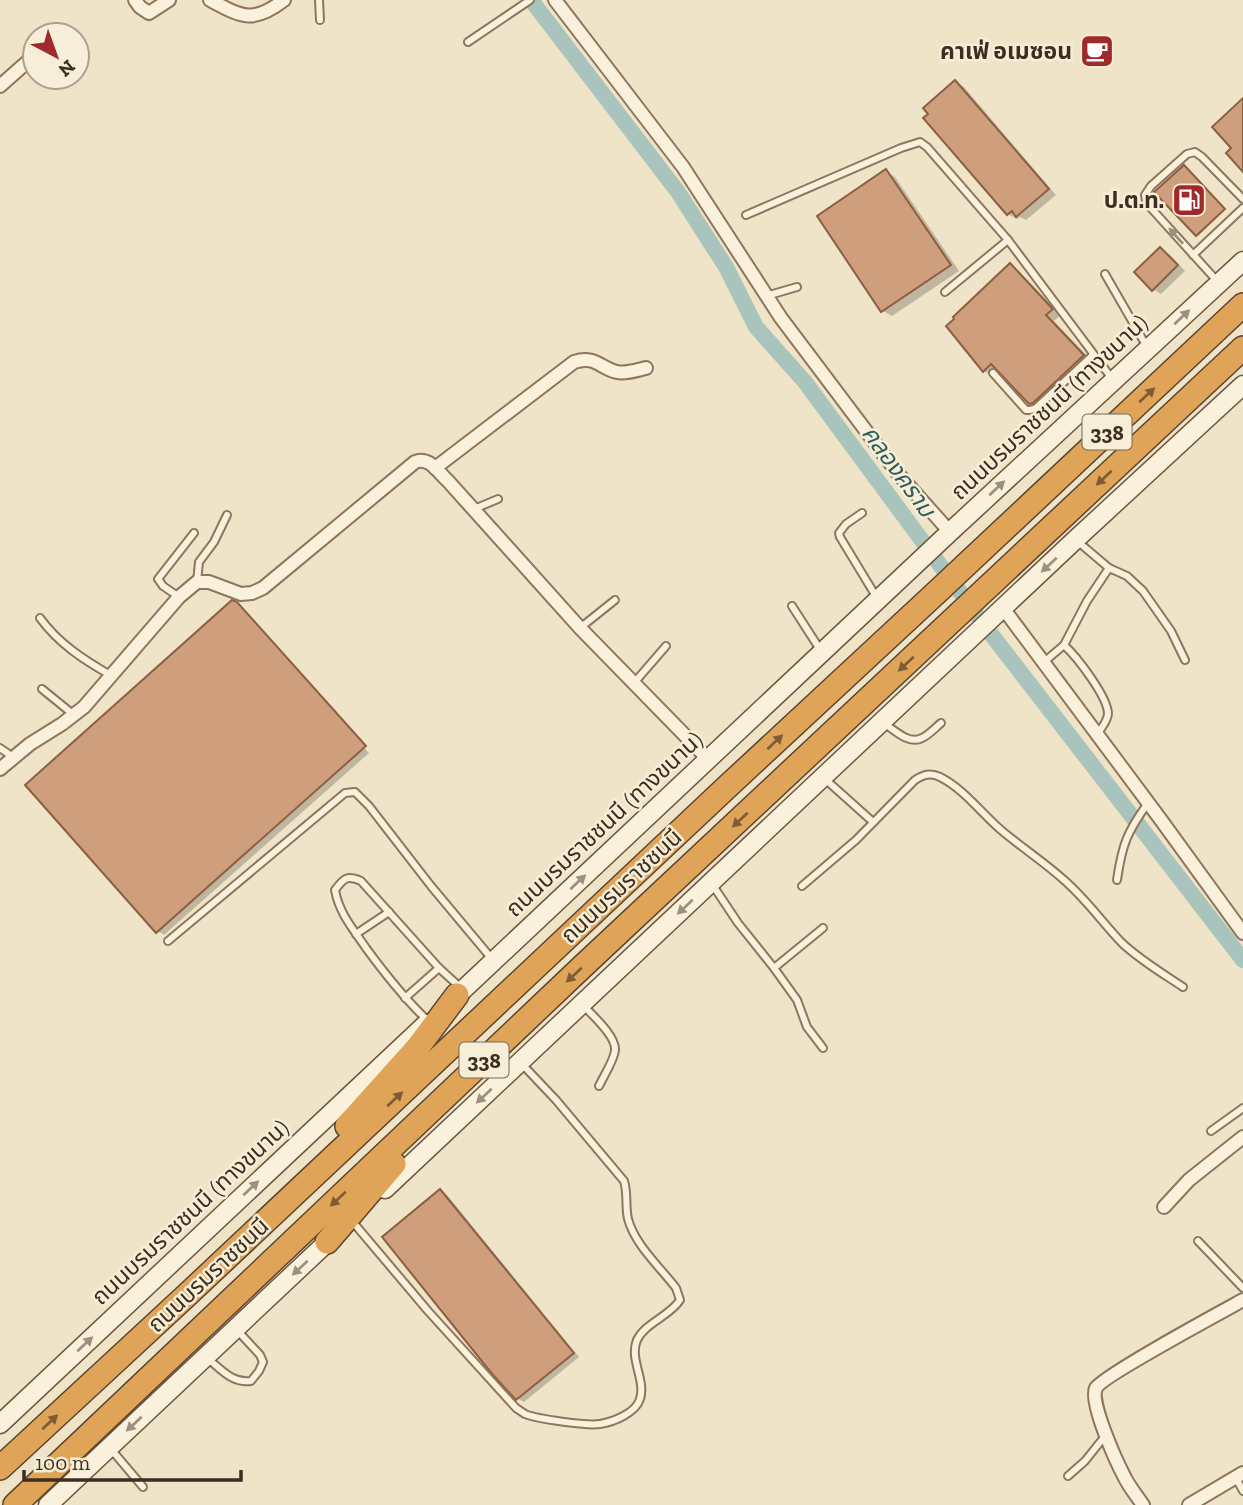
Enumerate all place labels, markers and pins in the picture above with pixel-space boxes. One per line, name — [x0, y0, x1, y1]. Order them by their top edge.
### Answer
cafe icon: คาเฟ่ อเมซอน — [1078, 32, 1116, 70]
place label: คาเฟ่ อเมซอน — [940, 37, 1072, 65]
fuel station icon: ป.ต.ท. — [1170, 181, 1208, 219]
place label: ป.ต.ท. — [1104, 186, 1164, 214]

